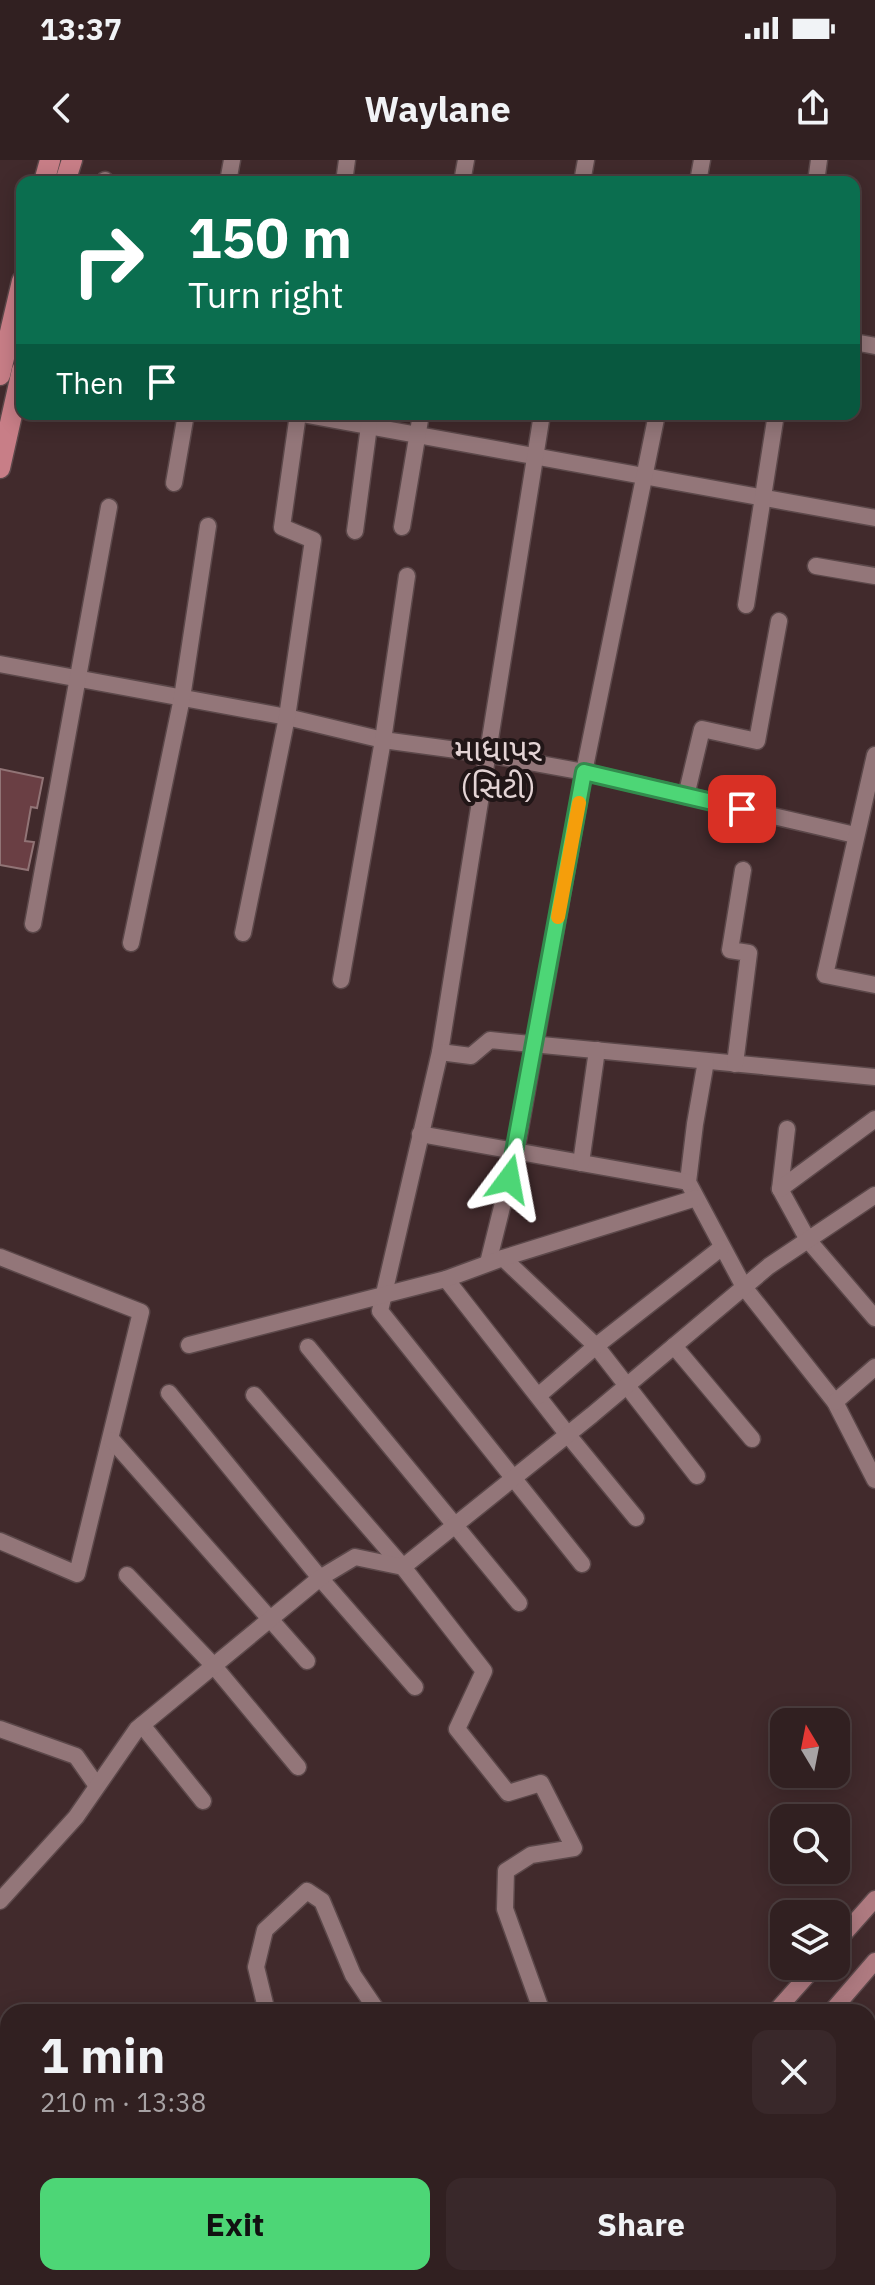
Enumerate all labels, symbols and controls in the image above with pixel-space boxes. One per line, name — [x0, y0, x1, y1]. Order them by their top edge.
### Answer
text: 13:37 — [40, 9, 122, 48]
text: Waylane — [364, 85, 511, 132]
icon: back — [40, 86, 84, 130]
icon: share — [791, 86, 835, 130]
text: 150 m — [188, 201, 352, 273]
icon: right — [56, 208, 160, 312]
text: Turn right — [188, 271, 344, 318]
icon: arrive — [140, 360, 184, 404]
text: Then — [56, 363, 124, 402]
district label: માધાપર (સિટી) — [454, 728, 542, 807]
pin — [708, 775, 776, 843]
icon: arrive — [720, 787, 764, 831]
position arrow — [467, 1137, 551, 1221]
north arrow — [770, 1708, 850, 1788]
map controls — [770, 1708, 850, 1980]
button: search — [770, 1804, 850, 1884]
button: layers — [770, 1900, 850, 1980]
text: 1 min — [40, 2024, 165, 2086]
button: close — [752, 2030, 836, 2114]
text: 210 m · 13:38 — [40, 2085, 206, 2119]
button: Exit — [40, 2178, 430, 2270]
button: Share — [446, 2178, 836, 2270]

